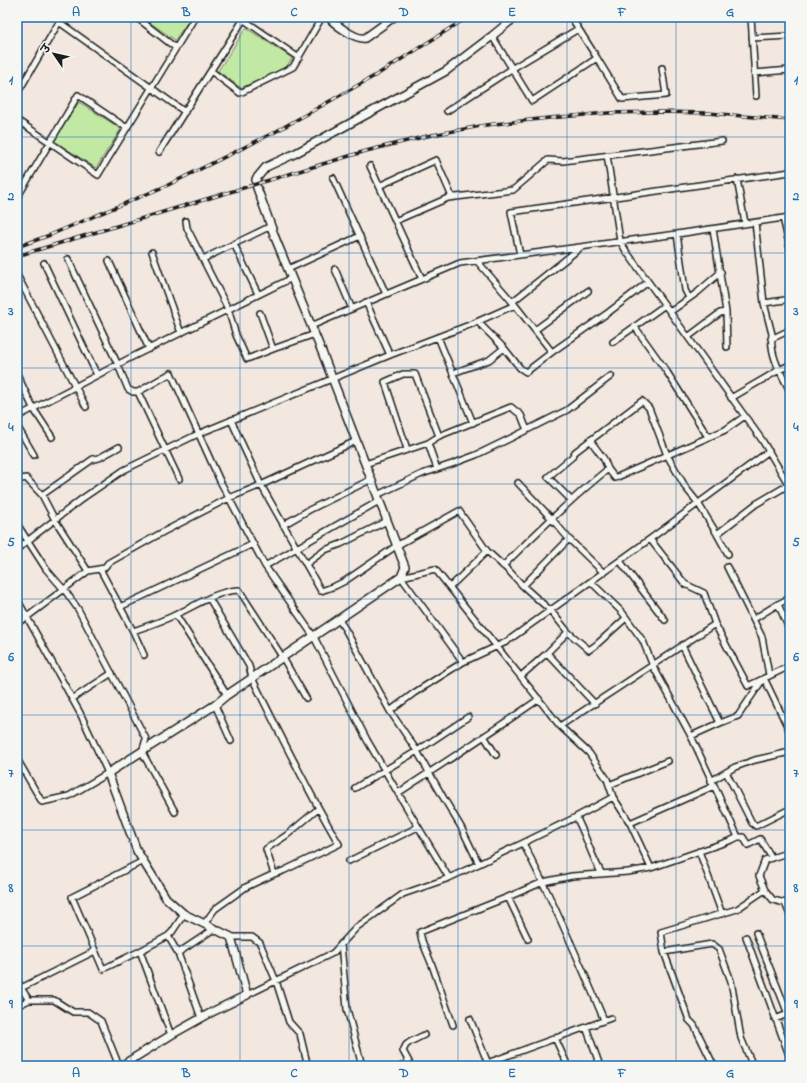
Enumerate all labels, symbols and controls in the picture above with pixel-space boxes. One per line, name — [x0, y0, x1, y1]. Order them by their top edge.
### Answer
text: A — [72, 3, 80, 22]
text: B — [181, 3, 191, 22]
text: C — [290, 3, 298, 22]
text: D — [398, 3, 409, 22]
text: E — [508, 3, 516, 22]
text: F — [617, 3, 627, 22]
text: G — [726, 3, 734, 22]
north arrow — [34, 34, 74, 74]
text: उ — [37, 40, 56, 57]
text: 1 — [9, 71, 14, 90]
text: 1 — [794, 71, 799, 90]
text: 2 — [7, 187, 15, 206]
text: 2 — [792, 187, 800, 206]
text: 3 — [7, 302, 14, 321]
text: 3 — [792, 302, 799, 321]
text: 4 — [7, 418, 14, 437]
text: 4 — [792, 418, 799, 437]
text: 5 — [7, 533, 15, 552]
text: 5 — [792, 533, 800, 552]
text: 6 — [7, 648, 14, 667]
text: 6 — [792, 648, 799, 667]
text: 7 — [8, 764, 14, 783]
text: 7 — [793, 764, 799, 783]
text: 8 — [8, 879, 14, 898]
text: 8 — [793, 879, 799, 898]
text: 9 — [8, 995, 14, 1014]
text: 9 — [793, 995, 799, 1014]
text: A — [72, 1064, 80, 1083]
text: B — [181, 1064, 191, 1083]
text: C — [290, 1064, 298, 1083]
text: D — [398, 1064, 409, 1083]
text: E — [508, 1064, 516, 1083]
text: F — [617, 1064, 627, 1083]
text: G — [726, 1064, 734, 1083]

